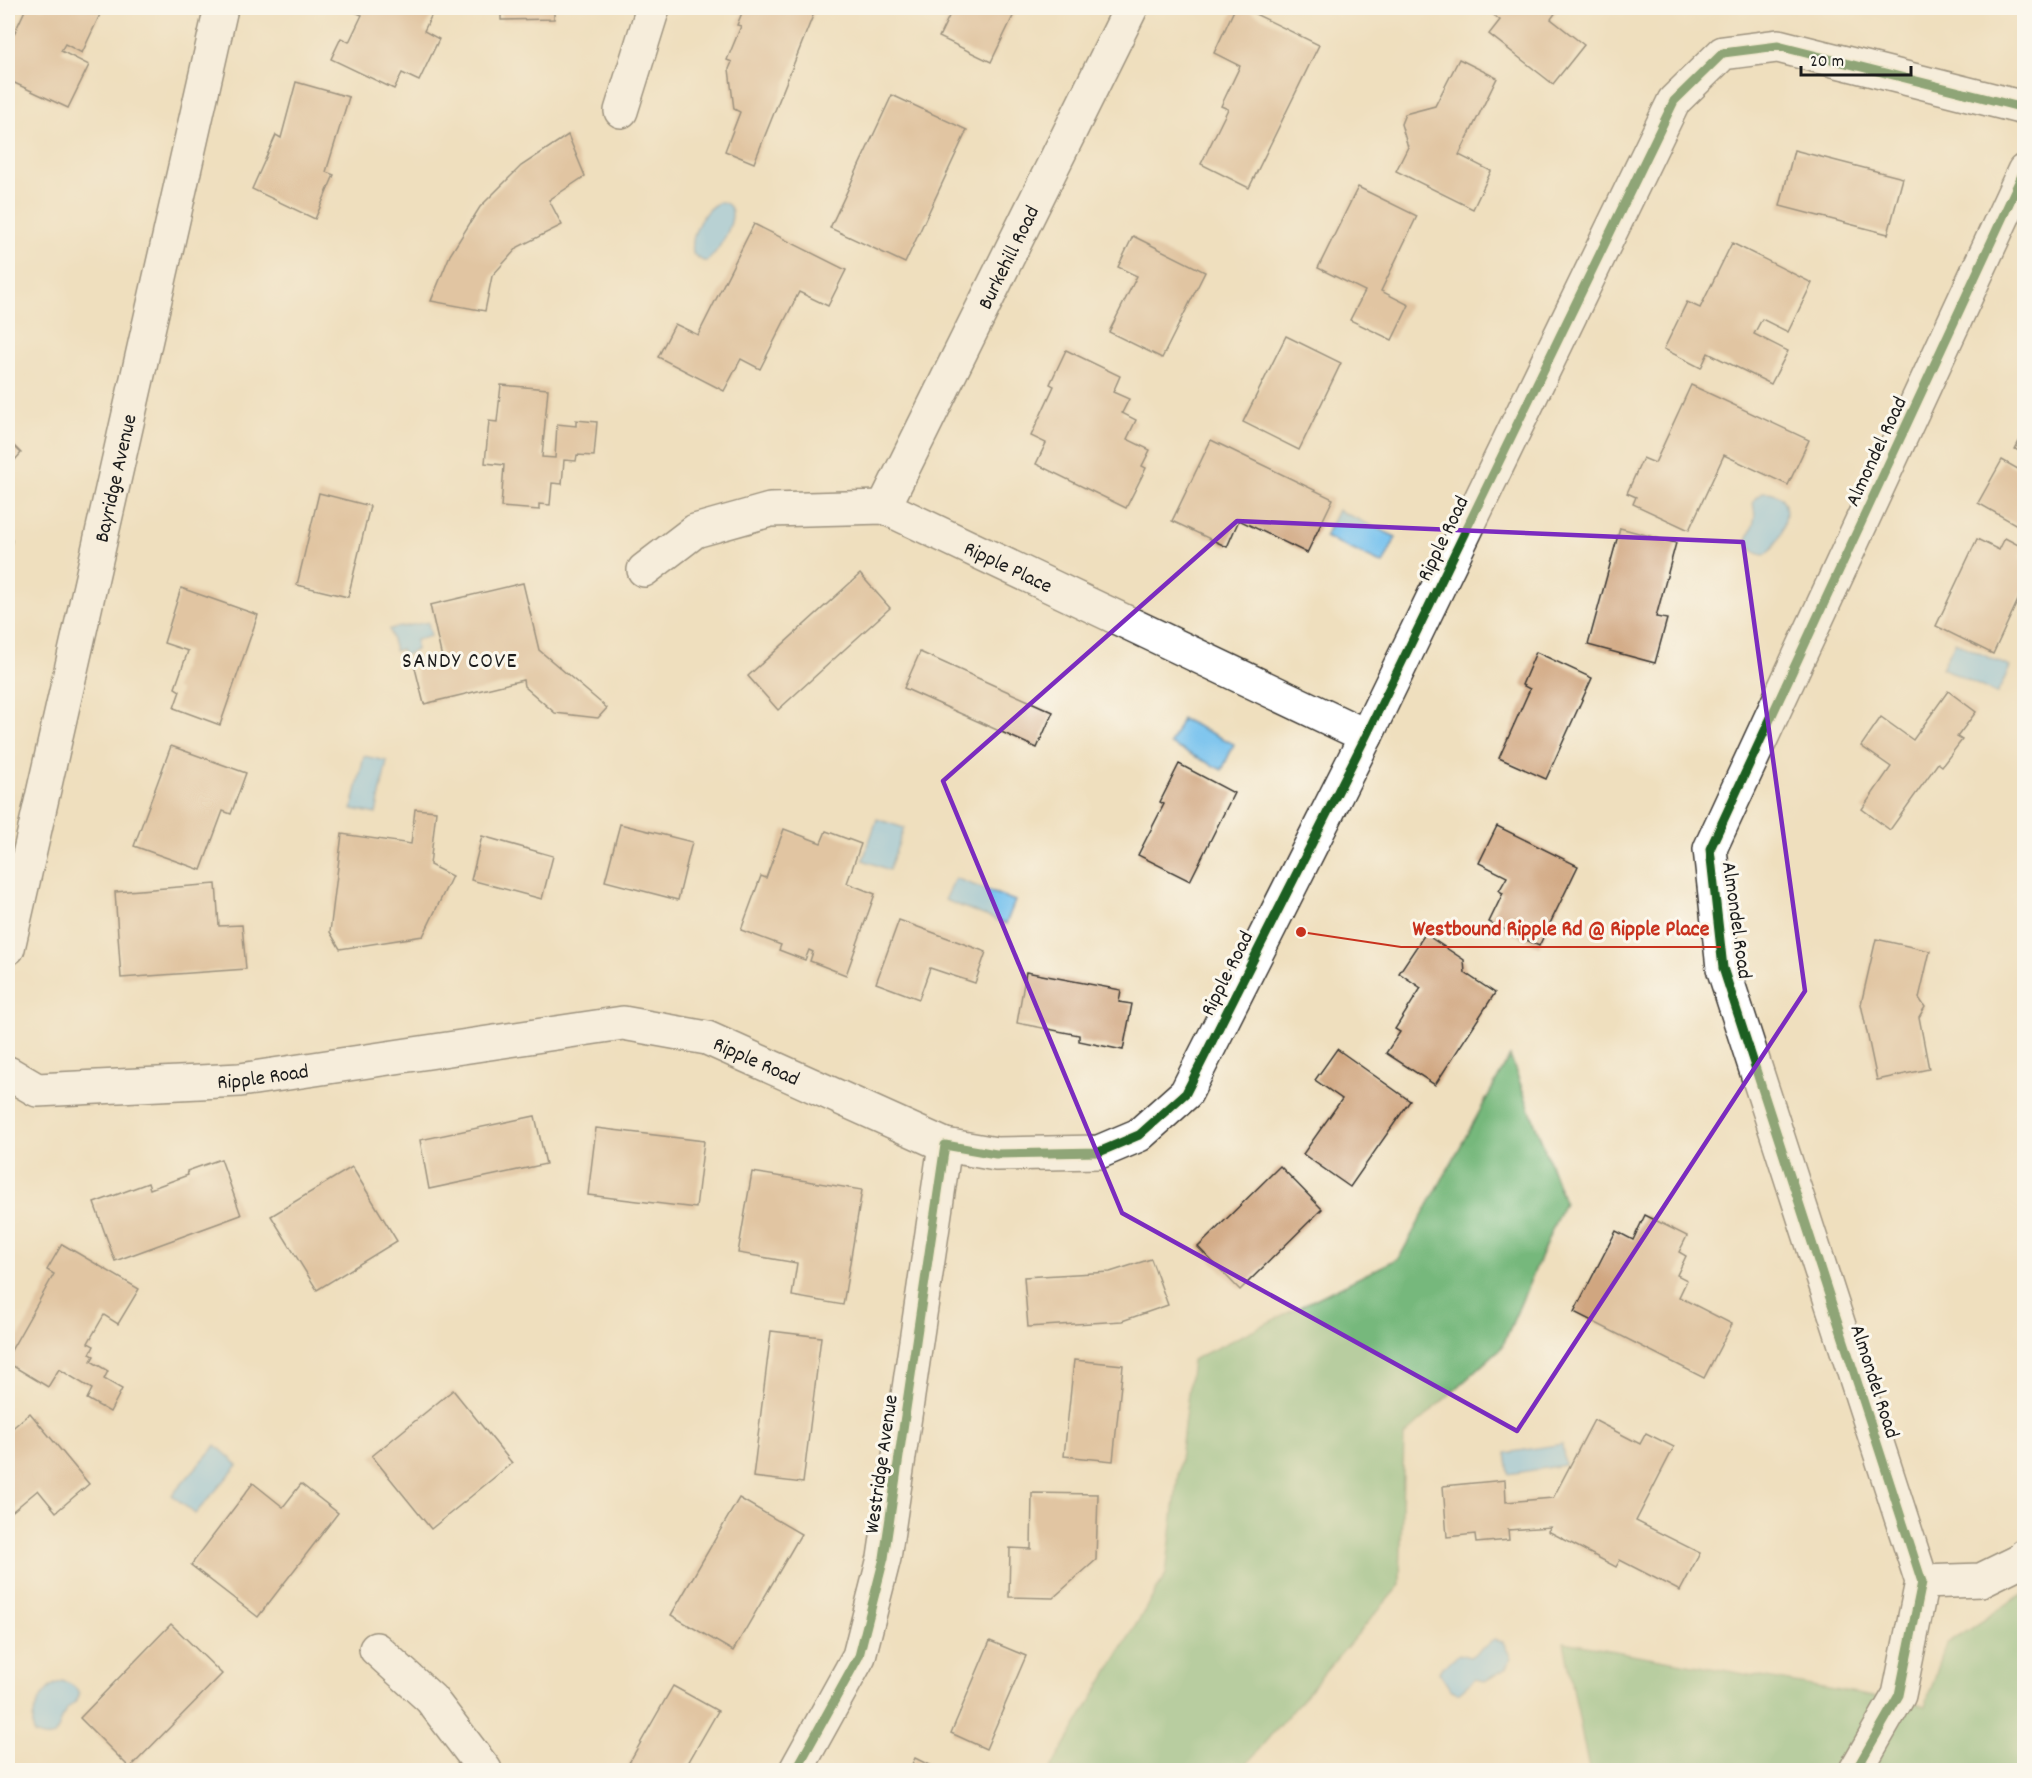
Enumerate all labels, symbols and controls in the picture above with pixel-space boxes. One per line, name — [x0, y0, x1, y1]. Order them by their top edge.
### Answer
scale bar — [1801, 39, 1910, 77]
text: 20 m — [1810, 50, 1844, 75]
street label: Burkehill Road — [972, 201, 1049, 315]
street label: Almondel Road — [1839, 392, 1916, 512]
street label: Bayridge Avenue — [88, 412, 147, 546]
street label: Ripple Road — [1411, 492, 1478, 587]
street label: Ripple Place — [958, 535, 1056, 603]
district label: SANDY COVE — [402, 647, 518, 678]
street label: Almondel Road — [1712, 860, 1758, 981]
callout: Westbound Ripple Rd @ Ripple Place — [1401, 907, 1721, 947]
text: Westbound Ripple Rd @ Ripple Place — [1413, 915, 1710, 946]
street label: Ripple Road — [1194, 927, 1263, 1022]
street label: Ripple Road — [708, 1031, 804, 1096]
street label: Ripple Road — [217, 1058, 311, 1099]
street label: Almondel Road — [1841, 1321, 1906, 1443]
street label: Westridge Avenue — [858, 1393, 908, 1536]

